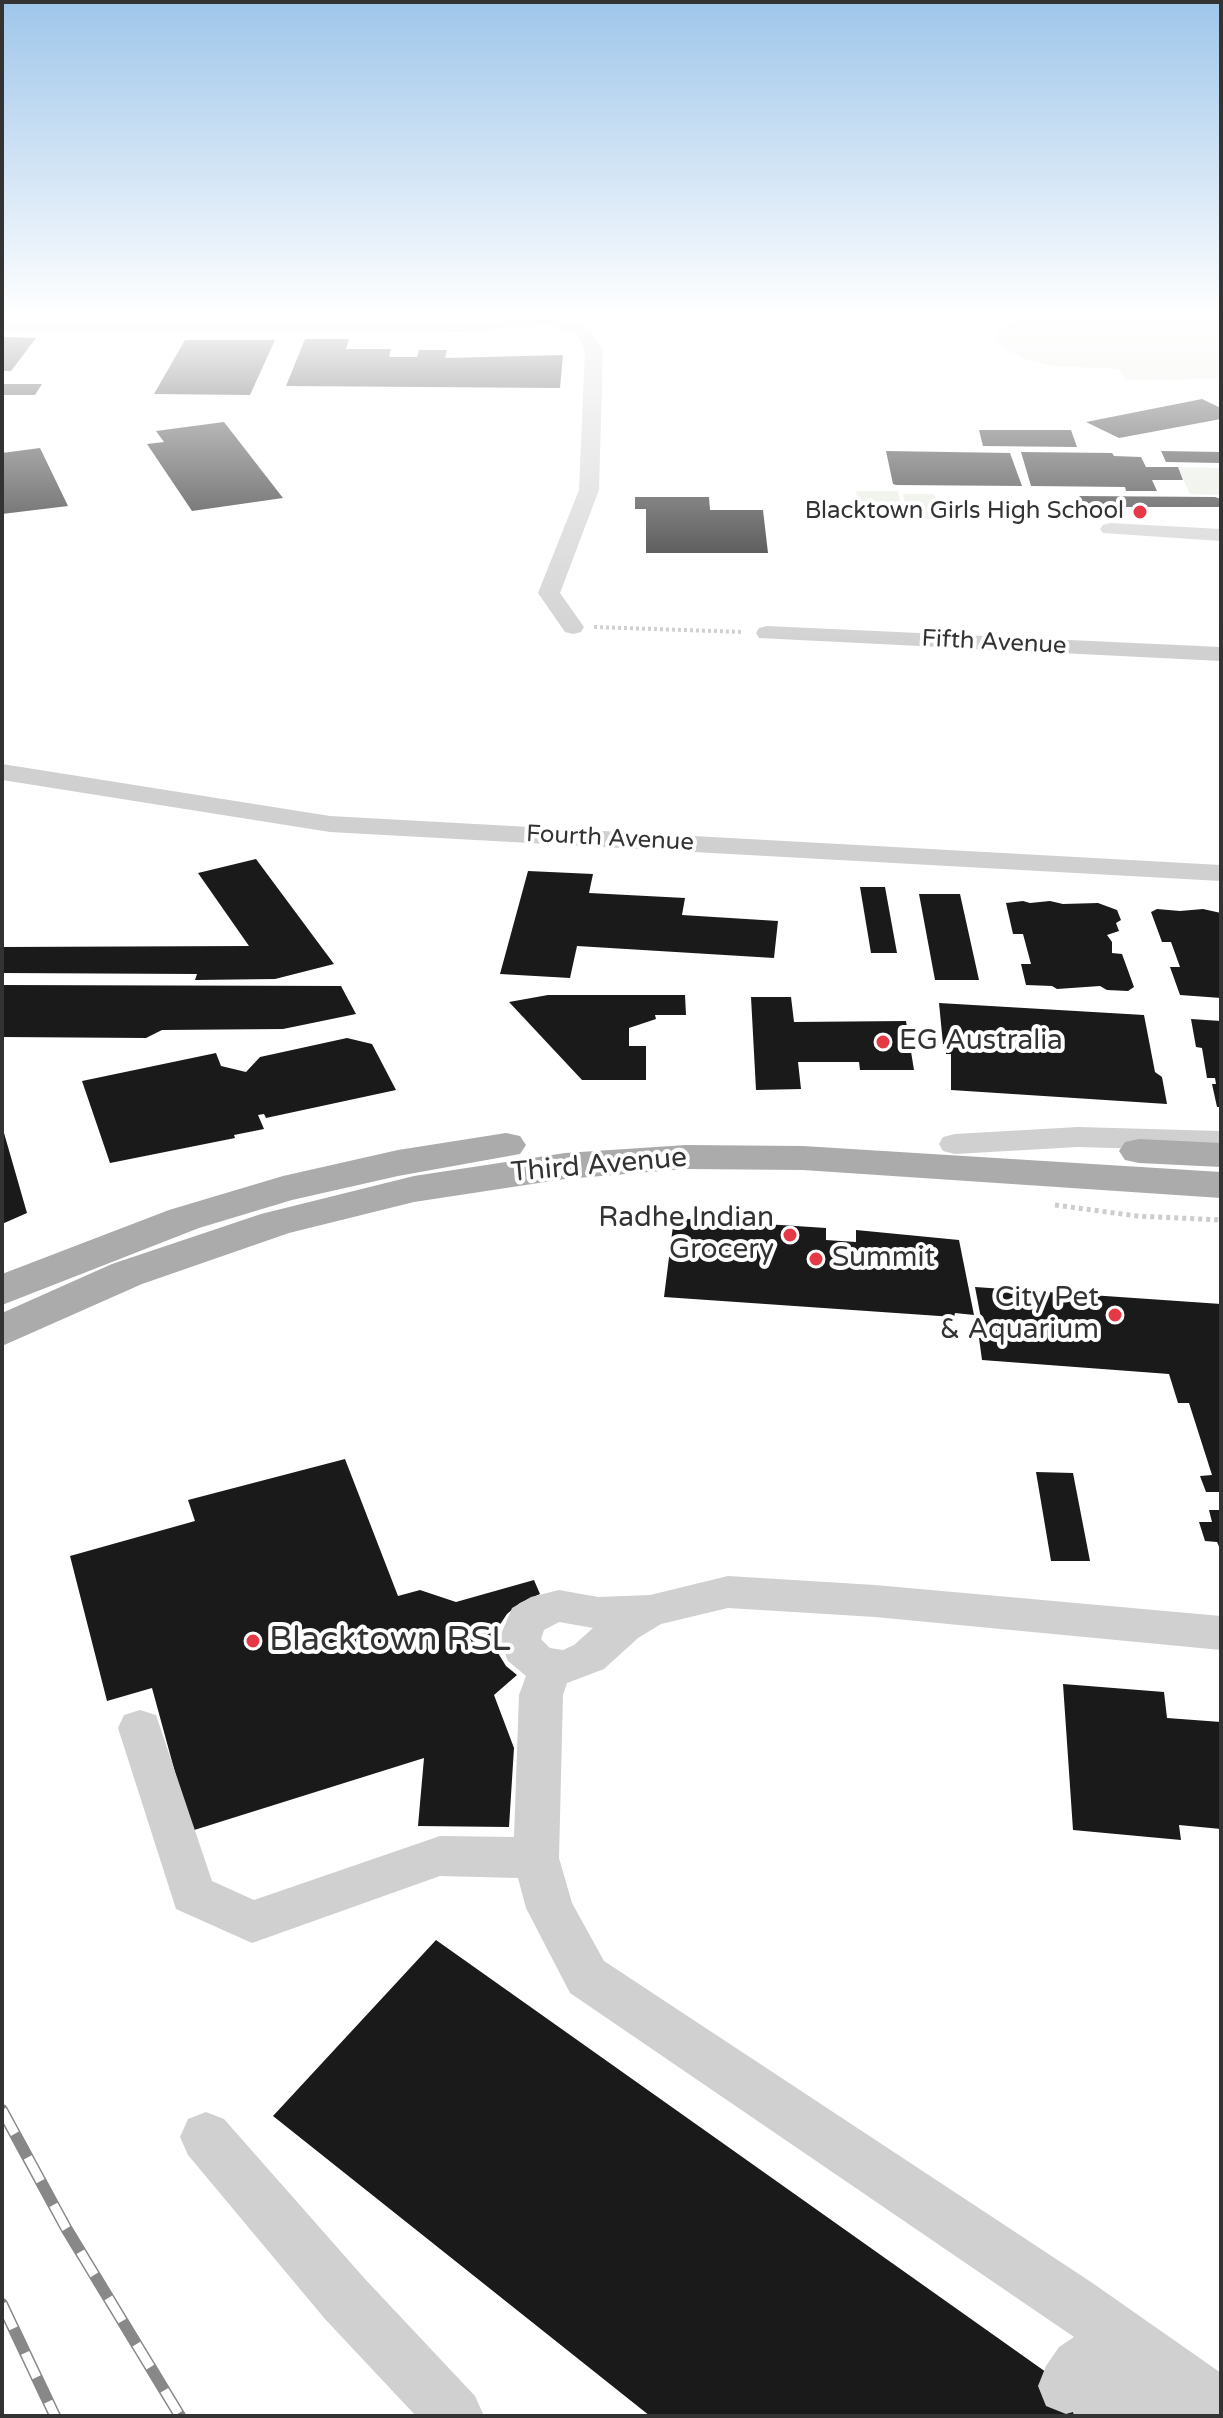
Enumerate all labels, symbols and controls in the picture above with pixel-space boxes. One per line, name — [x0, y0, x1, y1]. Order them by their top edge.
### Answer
place label: Blacktown Girls High School — [805, 498, 1124, 526]
marker: Blacktown Girls High School — [1131, 503, 1149, 521]
street label: Fifth Avenue — [921, 625, 1067, 661]
street label: Fourth Avenue — [525, 820, 695, 858]
place label: EG Australia — [899, 1025, 1063, 1059]
marker: EG Australia — [874, 1033, 892, 1051]
street label: Third Avenue — [510, 1142, 688, 1190]
place label: Radhe Indian Grocery — [598, 1202, 774, 1268]
marker: Radhe Indian Grocery — [781, 1226, 799, 1244]
place label: Summit — [832, 1242, 935, 1276]
marker: Summit — [807, 1250, 825, 1268]
place label: City Pet & Aquarium — [940, 1282, 1099, 1348]
marker: City Pet & Aquarium — [1106, 1306, 1124, 1324]
place label: Blacktown RSL — [269, 1621, 511, 1661]
marker: Blacktown RSL — [244, 1632, 262, 1650]

